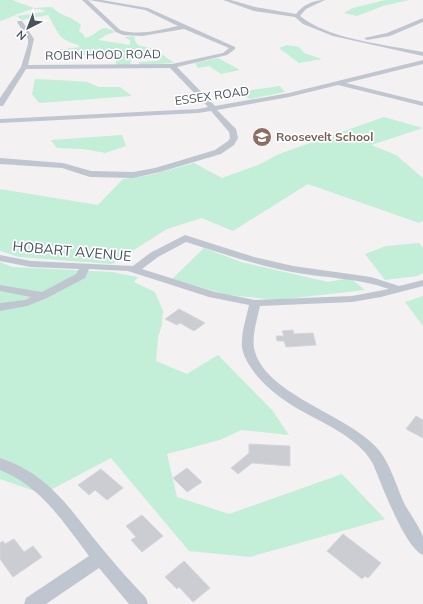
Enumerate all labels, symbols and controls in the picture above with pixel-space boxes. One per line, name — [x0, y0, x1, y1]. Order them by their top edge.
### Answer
north arrow — [8, 8, 48, 48]
text: N — [14, 27, 29, 43]
street label: ROBIN HOOD ROAD — [45, 46, 161, 63]
street label: ESSEX ROAD — [174, 83, 250, 108]
school or university icon: Roosevelt School — [251, 126, 273, 148]
place label: Roosevelt School — [276, 129, 373, 144]
street label: HOBART AVENUE — [12, 237, 132, 265]

